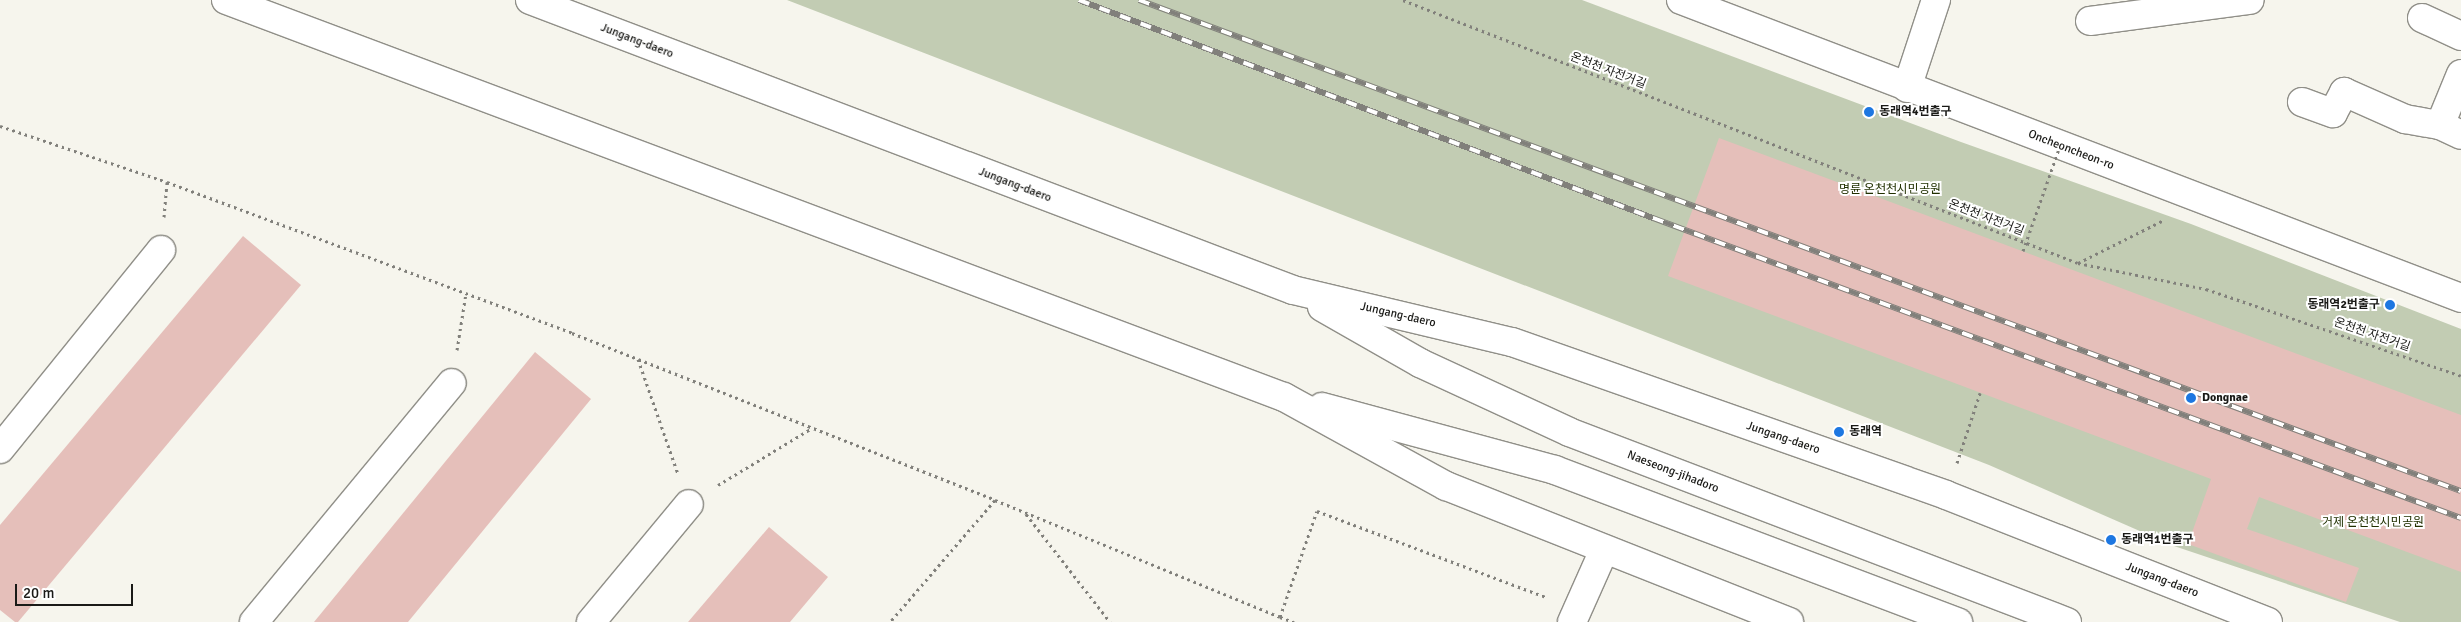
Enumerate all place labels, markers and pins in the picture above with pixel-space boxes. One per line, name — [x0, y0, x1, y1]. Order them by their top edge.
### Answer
place label: 동래역4번출구 — [1879, 105, 1952, 119]
marker: 동래역4번출구 — [1863, 106, 1875, 118]
place label: 동래역2번출구 — [2307, 298, 2380, 312]
marker: 동래역2번출구 — [2384, 299, 2396, 311]
marker: Dongnae — [2184, 391, 2198, 405]
place label: Dongnae — [2202, 391, 2248, 405]
place label: 동래역 — [1849, 425, 1882, 439]
marker: 동래역 — [1833, 426, 1845, 438]
place label: 동래역1번출구 — [2121, 533, 2194, 547]
marker: 동래역1번출구 — [2105, 534, 2117, 546]

